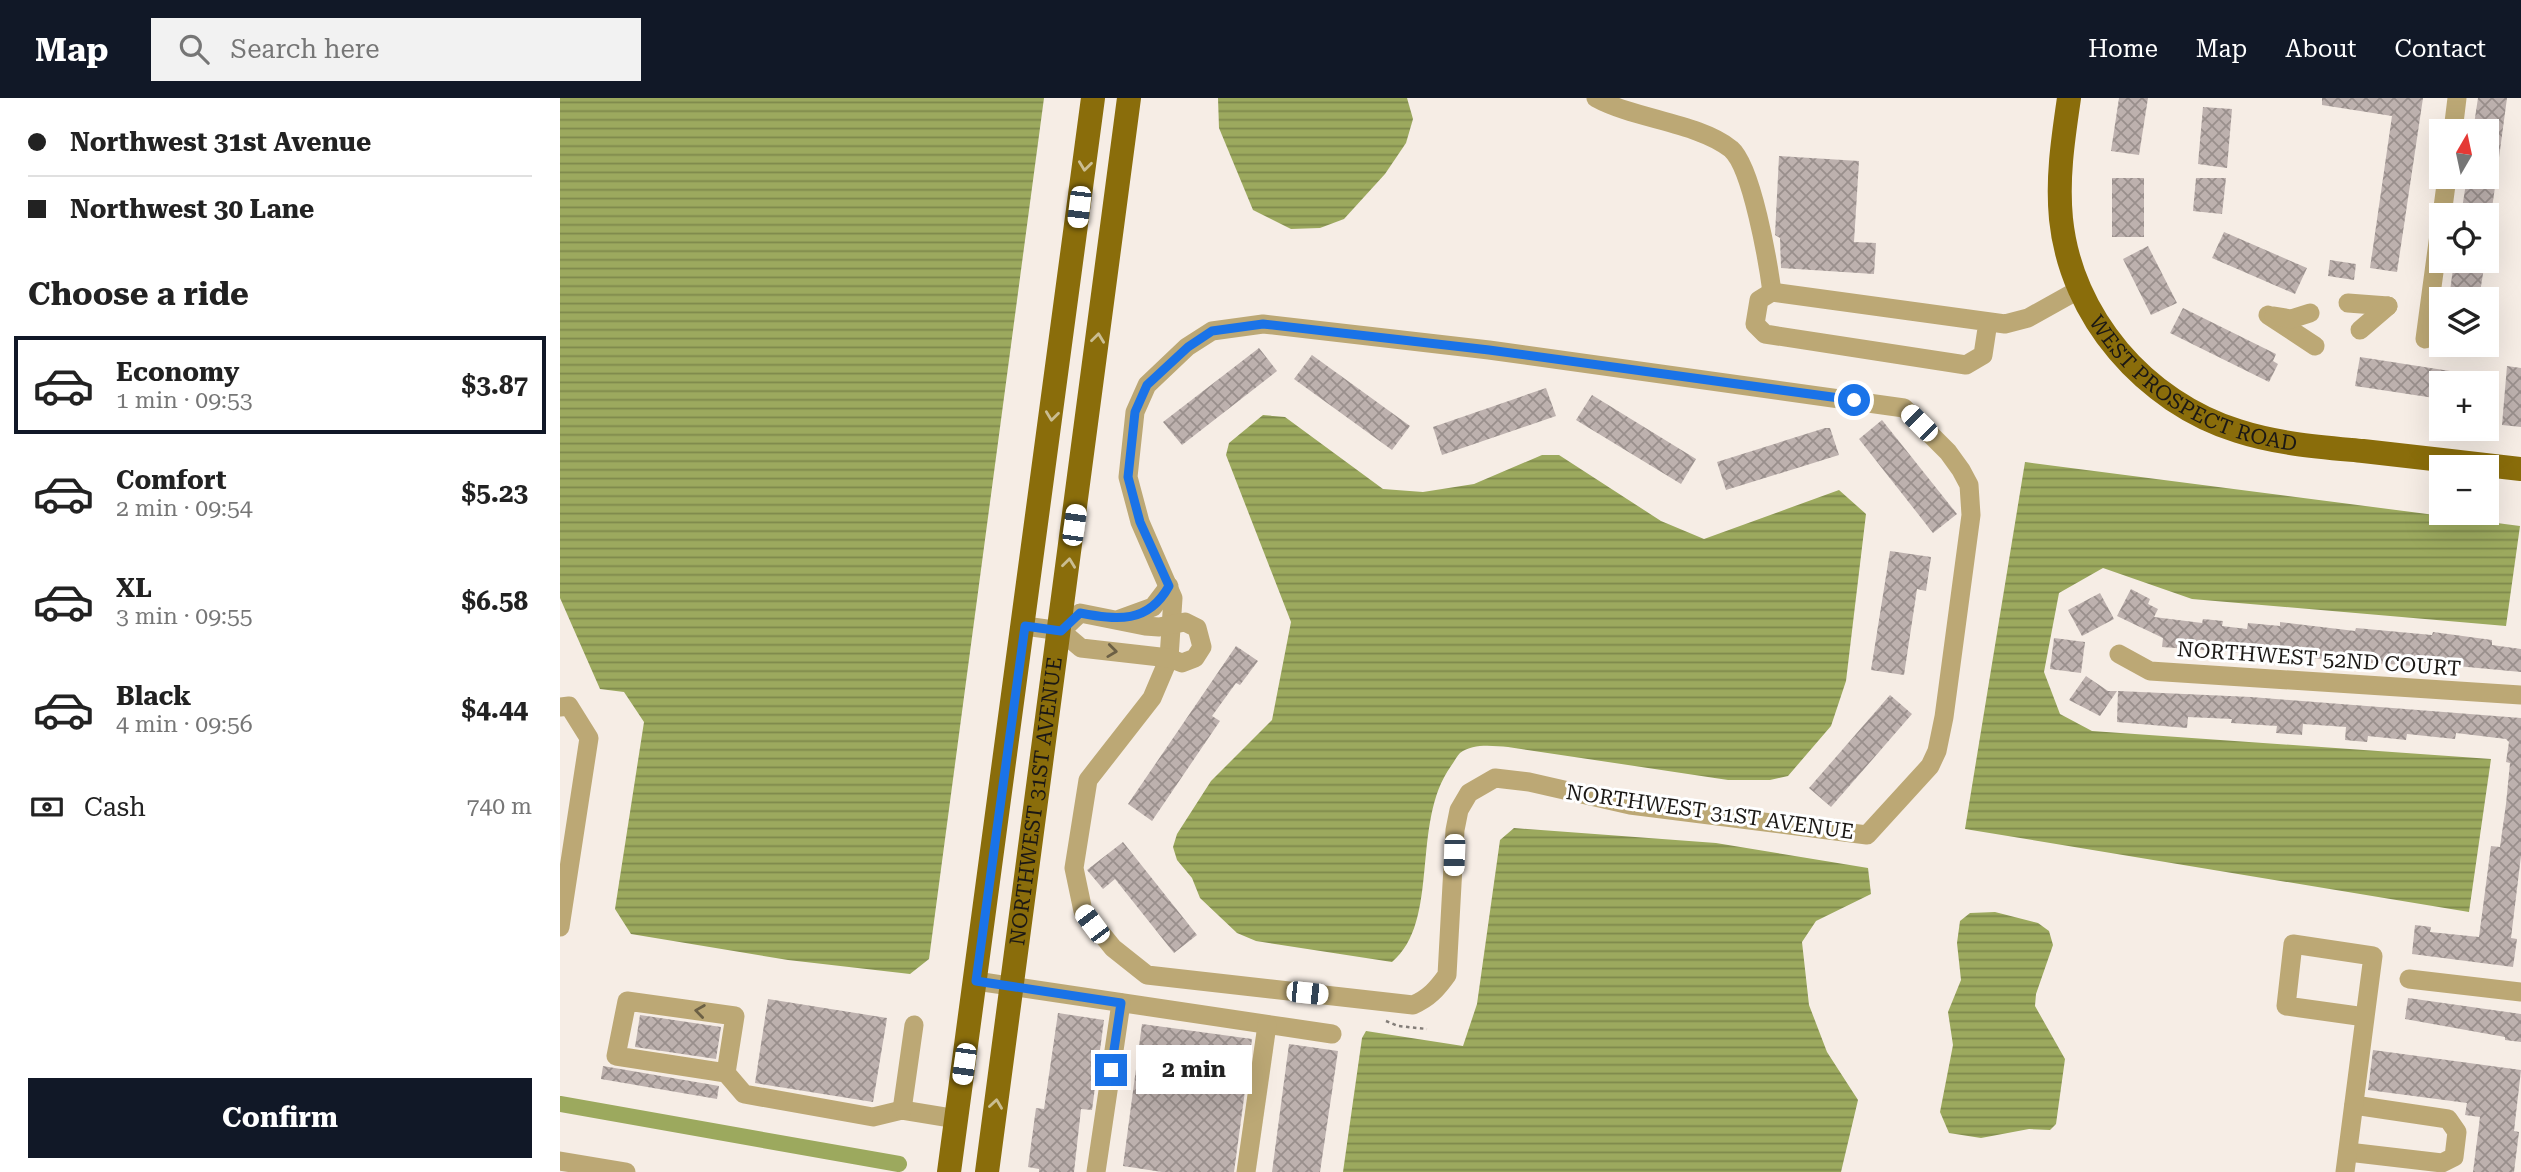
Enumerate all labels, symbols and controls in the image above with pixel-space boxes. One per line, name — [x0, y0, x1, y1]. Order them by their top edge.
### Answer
search box — [151, 18, 641, 81]
text: Map — [35, 30, 109, 69]
icon: search — [175, 30, 213, 68]
text: Search here — [231, 34, 380, 64]
text: Home — [2088, 35, 2158, 63]
text: Map — [2196, 35, 2247, 63]
text: About — [2285, 35, 2356, 63]
text: Contact — [2394, 35, 2486, 63]
north arrow — [2429, 119, 2499, 189]
map controls — [2429, 119, 2499, 525]
text: Northwest 31st Avenue — [70, 127, 371, 157]
one-way arrow — [1077, 160, 1092, 172]
car — [1067, 185, 1092, 229]
text: Northwest 30 Lane — [70, 194, 314, 224]
button: locate — [2429, 203, 2499, 273]
text: Choose a ride — [28, 275, 249, 313]
button: layers — [2429, 287, 2499, 357]
street label: WEST PROSPECT ROAD — [2084, 311, 2299, 456]
one-way arrow — [1091, 332, 1106, 343]
icon: car — [32, 354, 95, 417]
text: Economy — [116, 357, 239, 387]
text: $3.87 — [462, 370, 528, 400]
button: + — [2429, 371, 2499, 441]
route start — [1838, 384, 1870, 416]
text: 1 min · 09:53 — [116, 387, 253, 414]
car — [1897, 401, 1942, 445]
one-way arrow — [1044, 410, 1059, 421]
button: − — [2429, 455, 2499, 525]
icon: car — [32, 462, 95, 525]
text: Comfort — [116, 465, 226, 495]
text: $5.23 — [462, 478, 528, 508]
text: 2 min · 09:54 — [116, 495, 253, 522]
car — [1061, 503, 1088, 547]
one-way arrow — [1062, 557, 1077, 569]
icon: car — [32, 570, 95, 633]
text: XL — [116, 573, 152, 603]
text: $6.58 — [462, 586, 528, 616]
text: 3 min · 09:55 — [116, 603, 253, 630]
street label: NORTHWEST 52ND COURT — [2176, 637, 2462, 681]
one-way arrow — [1106, 644, 1117, 659]
street label: NORTHWEST 31ST AVENUE — [1005, 656, 1067, 947]
icon: car — [32, 678, 95, 741]
text: Black — [116, 681, 191, 711]
text: $4.44 — [462, 694, 528, 724]
text: 4 min · 09:56 — [116, 711, 253, 738]
street label: NORTHWEST 31ST AVENUE — [1564, 780, 1856, 844]
icon: cash — [28, 788, 66, 826]
text: Cash — [84, 792, 146, 822]
text: 740 m — [467, 793, 532, 820]
car — [1443, 834, 1466, 876]
car — [1071, 901, 1114, 947]
car — [1286, 980, 1329, 1006]
one-way arrow — [694, 1004, 705, 1019]
car — [951, 1042, 978, 1086]
callout: 2 min — [1136, 1046, 1251, 1094]
route end — [1095, 1054, 1127, 1086]
text: 2 min — [1162, 1056, 1226, 1083]
button: Confirm — [28, 1078, 532, 1158]
one-way arrow — [988, 1099, 1003, 1110]

